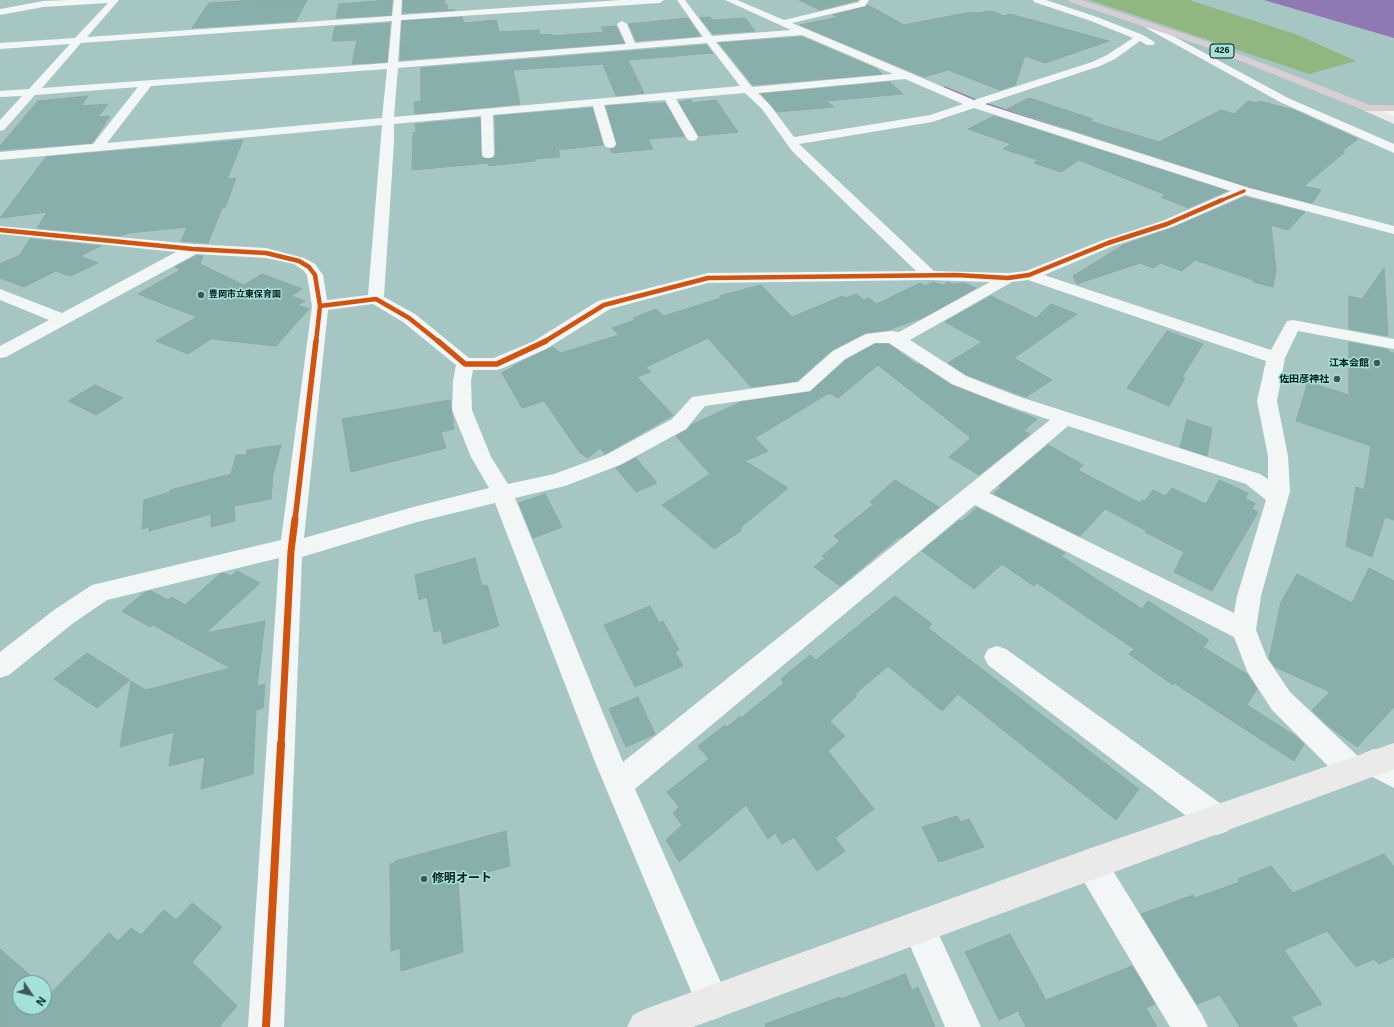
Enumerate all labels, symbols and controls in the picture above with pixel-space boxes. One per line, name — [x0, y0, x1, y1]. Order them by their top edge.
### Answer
road number: 426 — [1210, 44, 1234, 58]
marker: 豊岡市立東保育園 — [196, 290, 206, 300]
place label: 豊岡市立東保育園 — [209, 290, 281, 300]
place label: 江本会館 — [1329, 357, 1369, 369]
marker: 江本会館 — [1372, 358, 1382, 368]
place label: 佐田彦神社 — [1279, 373, 1329, 385]
marker: 佐田彦神社 — [1332, 374, 1342, 384]
place label: 修明オート — [432, 872, 492, 886]
marker: 修明オート — [419, 874, 429, 884]
north arrow — [12, 975, 52, 1015]
text: N — [34, 995, 48, 1008]

